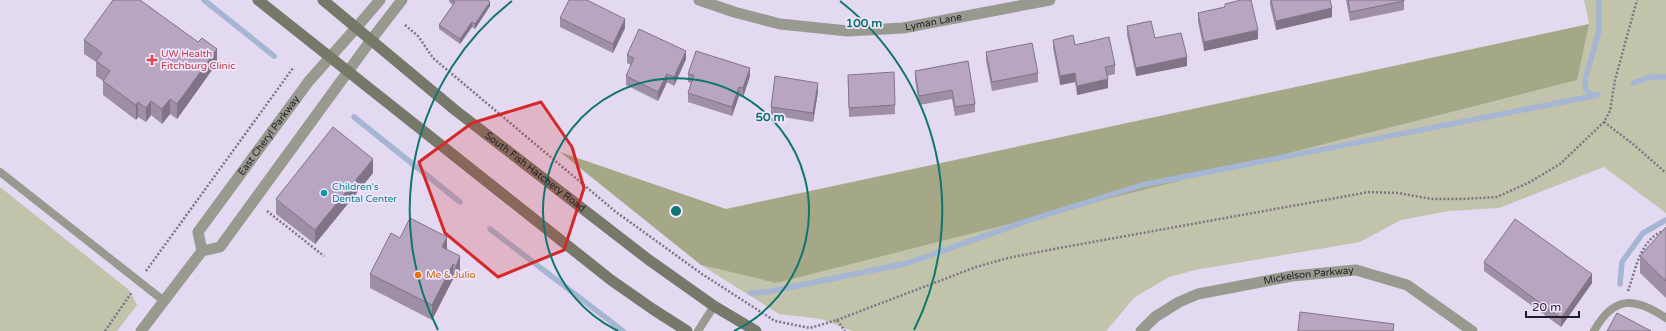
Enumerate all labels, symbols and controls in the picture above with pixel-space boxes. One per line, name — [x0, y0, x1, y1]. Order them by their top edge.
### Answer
street label: Lyman Lane — [904, 11, 963, 33]
text: 100 m — [846, 16, 882, 30]
place label: UW Health Fitchburg Clinic — [161, 48, 235, 72]
marker: UW Health Fitchburg Clinic — [146, 54, 158, 66]
street label: East Cheryl Parkway — [235, 93, 303, 178]
text: 50 m — [755, 110, 785, 124]
street label: South Fish Hatchery Road — [482, 129, 588, 214]
place label: Children's Dental Center — [332, 181, 397, 205]
marker: Children's Dental Center — [319, 188, 329, 198]
centre of rings — [669, 204, 683, 218]
street label: Mickelson Parkway — [1263, 264, 1355, 287]
place label: Me & Julio — [426, 269, 476, 281]
marker: Me & Julio — [413, 270, 423, 280]
scale bar — [1526, 293, 1579, 319]
text: 20 m — [1532, 300, 1561, 314]

